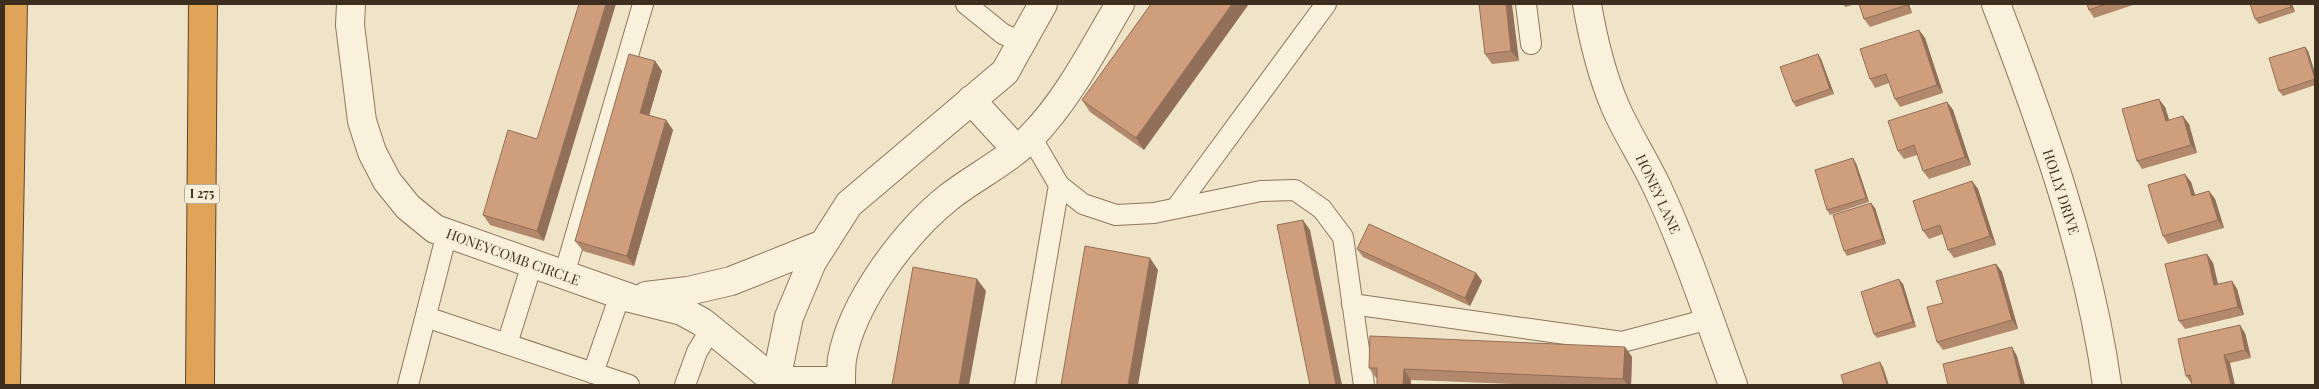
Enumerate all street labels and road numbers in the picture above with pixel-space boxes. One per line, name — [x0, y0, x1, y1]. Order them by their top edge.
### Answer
street label: HOLLY DRIVE — [2039, 147, 2084, 237]
street label: HONEY LANE — [1632, 151, 1685, 237]
road number: I 275 — [184, 184, 220, 203]
street label: HONEYCOMB CIRCLE — [444, 223, 583, 290]

